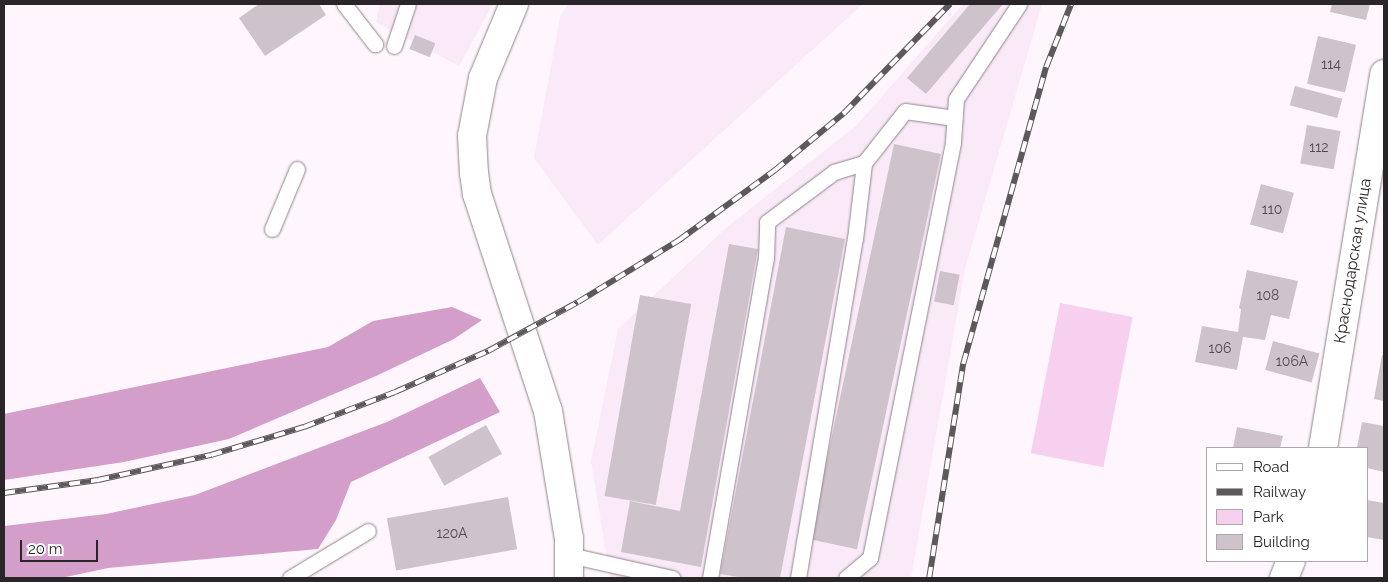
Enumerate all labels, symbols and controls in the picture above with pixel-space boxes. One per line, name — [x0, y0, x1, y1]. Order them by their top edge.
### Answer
house number: 114 — [1321, 56, 1341, 72]
house number: 112 — [1309, 139, 1329, 155]
street label: Краснодарская улица — [1330, 177, 1376, 345]
house number: 110 — [1262, 201, 1282, 217]
house number: 108 — [1257, 287, 1279, 303]
house number: 106 — [1208, 340, 1232, 356]
house number: 106А — [1276, 353, 1308, 369]
legend — [1206, 447, 1368, 562]
text: Road — [1253, 458, 1289, 476]
text: Railway — [1253, 483, 1306, 501]
text: Park — [1253, 508, 1284, 526]
house number: 120А — [436, 525, 468, 541]
scale bar — [22, 530, 100, 562]
text: Building — [1253, 533, 1310, 551]
text: 20 m — [28, 540, 63, 558]

